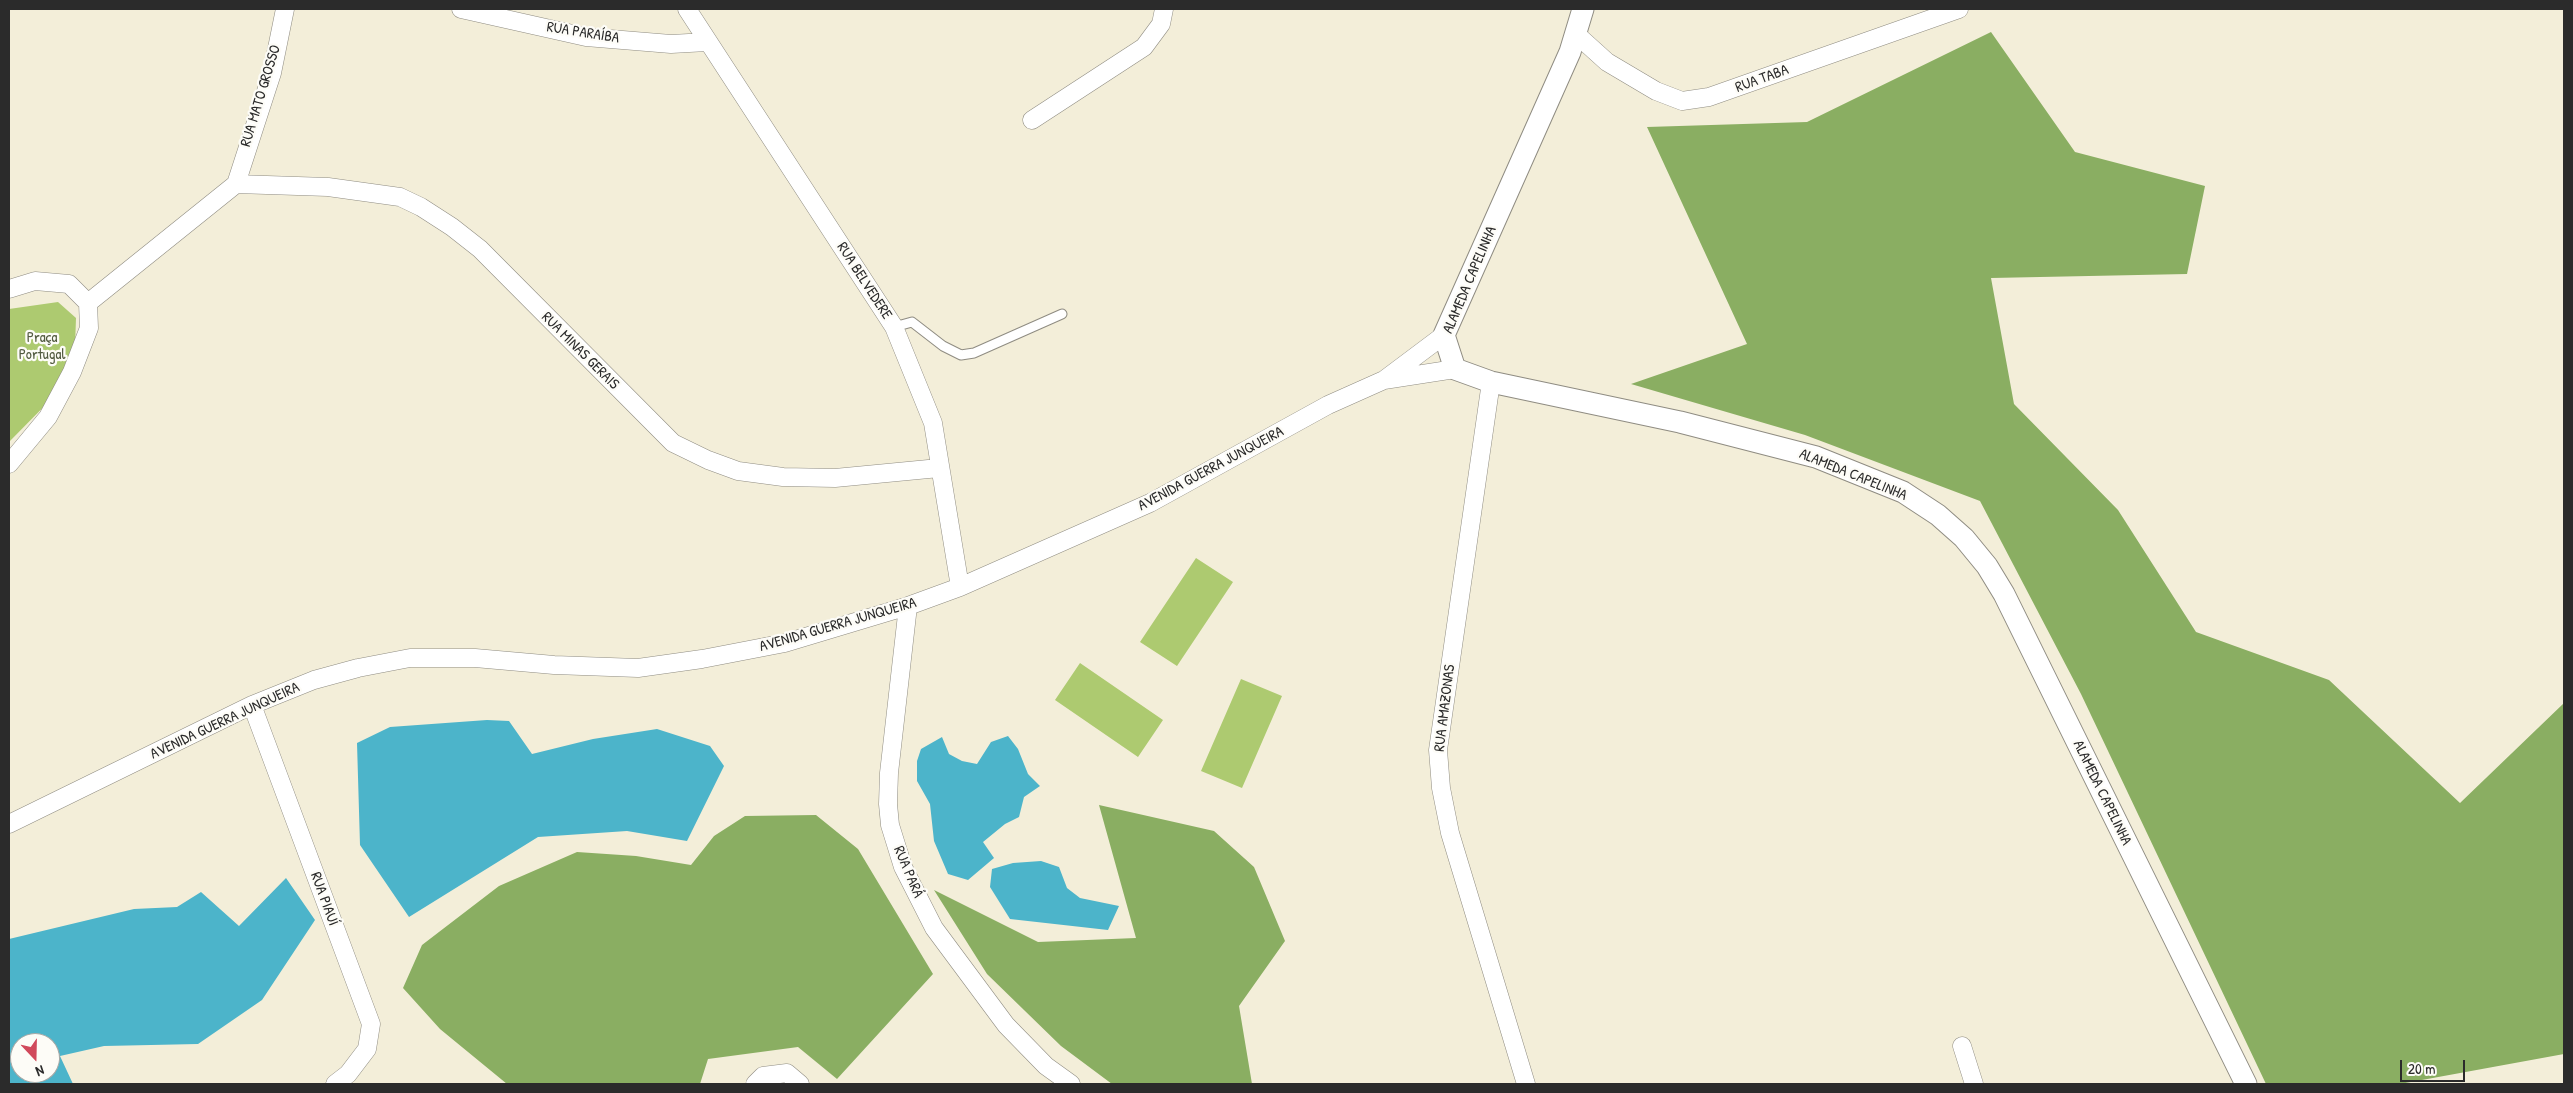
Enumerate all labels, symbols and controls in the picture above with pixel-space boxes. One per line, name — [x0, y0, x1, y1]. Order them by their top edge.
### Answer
street label: RUA PARAÍBA — [546, 18, 620, 48]
street label: RUA MATO GROSSO — [237, 43, 285, 149]
street label: RUA TABA — [1733, 61, 1791, 97]
street label: ALAMEDA CAPELINHA — [1439, 224, 1501, 336]
street label: RUA BELVEDERE — [833, 239, 895, 323]
street label: RUA MINAS GERAIS — [537, 308, 623, 394]
park label: Praça Portugal — [19, 329, 65, 364]
street label: AVENIDA GUERRA JUNQUEIRA — [1135, 423, 1287, 515]
street label: ALAMEDA CAPELINHA — [1797, 445, 1909, 505]
street label: AVENIDA GUERRA JUNQUEIRA — [757, 594, 919, 656]
street label: RUA AMAZONAS — [1431, 663, 1459, 753]
street label: AVENIDA GUERRA JUNQUEIRA — [148, 679, 302, 763]
street label: ALAMEDA CAPELINHA — [2069, 738, 2135, 848]
street label: RUA PARÁ — [889, 843, 927, 901]
street label: RUA PIAUÍ — [306, 870, 342, 928]
north arrow — [10, 1033, 60, 1083]
scale bar — [2403, 1050, 2468, 1082]
text: 20 m — [2408, 1058, 2435, 1079]
text: N — [33, 1061, 47, 1082]

